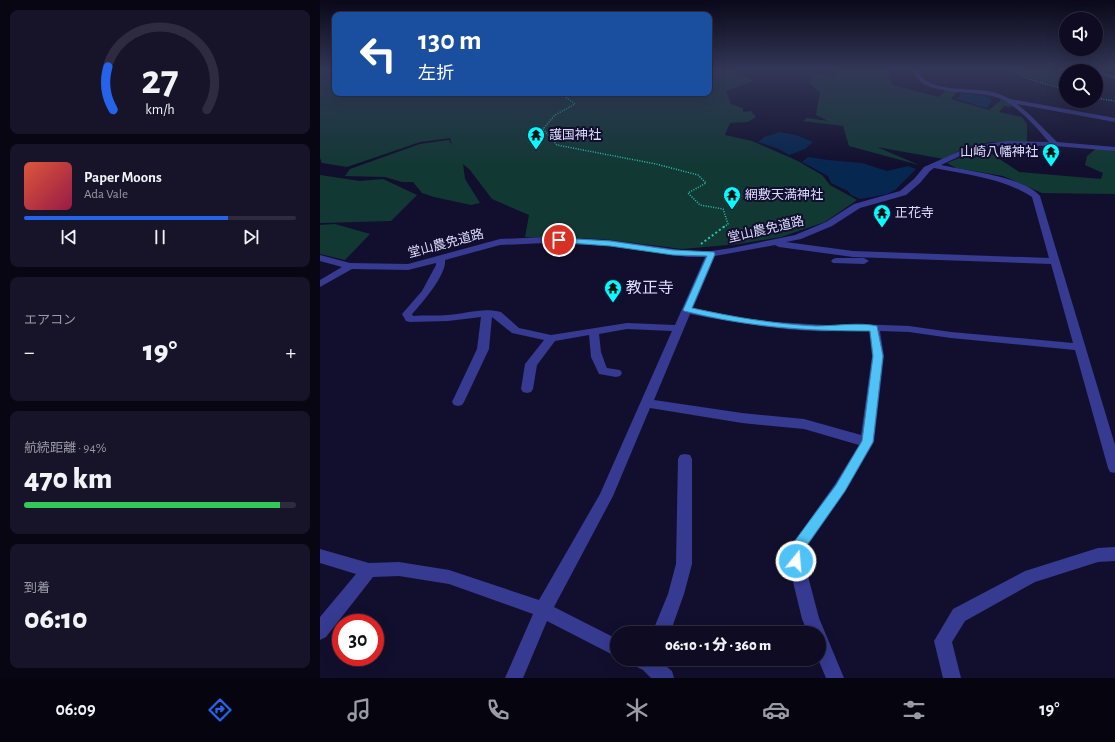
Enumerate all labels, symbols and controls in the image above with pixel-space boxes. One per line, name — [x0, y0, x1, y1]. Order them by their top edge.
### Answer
map controls — [1059, 12, 1103, 108]
button: sound — [1059, 12, 1103, 56]
text: 130 m — [418, 27, 482, 55]
icon: left — [352, 28, 404, 80]
text: 27 — [141, 60, 179, 101]
button: search — [1059, 64, 1103, 108]
text: 左折 — [418, 65, 454, 83]
text: km/h — [145, 102, 175, 116]
temple icon: 護国神社 — [526, 125, 546, 150]
place label: 護国神社 — [549, 128, 601, 142]
temple icon: 山崎八幡神社 — [1041, 142, 1061, 167]
place label: 山崎八幡神社 — [960, 145, 1038, 159]
text: Paper Moons — [84, 170, 162, 185]
temple icon: 網敷天満神社 — [722, 185, 742, 210]
place label: 網敷天満神社 — [745, 187, 823, 202]
text: Ada Vale — [84, 188, 128, 201]
temple icon: 正花寺 — [872, 203, 892, 228]
place label: 正花寺 — [895, 206, 934, 220]
street label: 堂山農免道路 — [726, 214, 805, 245]
pin — [542, 223, 576, 257]
icon: previous — [58, 226, 80, 248]
icon: pause — [149, 226, 171, 248]
icon: next — [240, 226, 262, 248]
street label: 堂山農免道路 — [406, 227, 485, 260]
icon: arrive — [548, 229, 570, 251]
temple icon: 教正寺 — [603, 278, 623, 303]
place label: 教正寺 — [626, 279, 674, 296]
text: エアコン — [24, 314, 76, 327]
text: 19° — [143, 336, 177, 366]
text: − — [24, 341, 35, 363]
text: + — [285, 341, 296, 363]
text: 航続距離 · 94% — [24, 442, 106, 455]
text: 470 km — [24, 464, 112, 494]
position arrow — [775, 540, 817, 582]
text: 到着 — [24, 582, 50, 595]
text: 06:10 — [24, 604, 88, 634]
speed limit sign: 30 — [332, 614, 384, 666]
text: 06:10 · 1 分 · 360 m — [665, 638, 771, 653]
icon: directions — [206, 696, 234, 724]
icon: music — [345, 696, 373, 724]
icon: phone — [484, 696, 512, 724]
icon: climate — [623, 696, 651, 724]
icon: car — [762, 696, 790, 724]
icon: filters — [900, 696, 928, 724]
text: 06:09 — [55, 701, 96, 719]
text: 19° — [1039, 701, 1060, 719]

